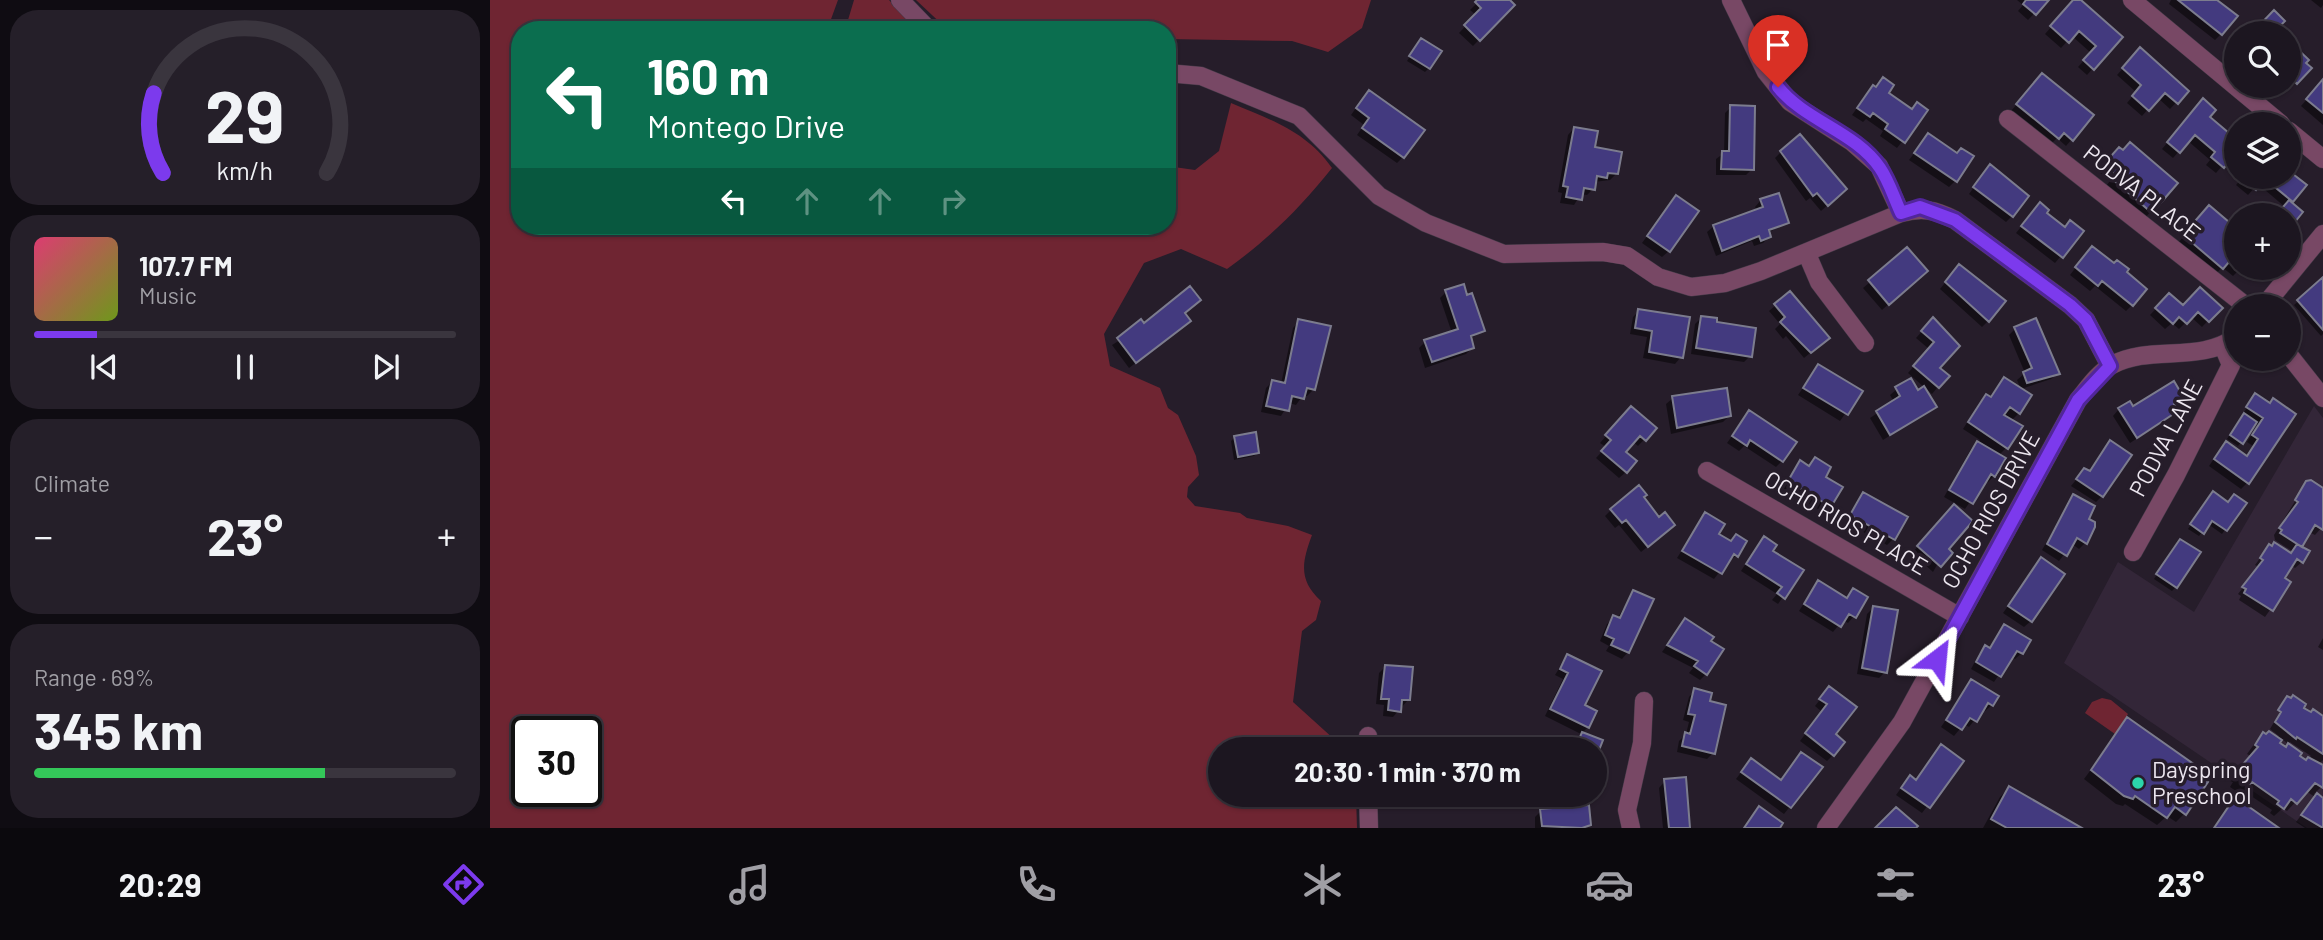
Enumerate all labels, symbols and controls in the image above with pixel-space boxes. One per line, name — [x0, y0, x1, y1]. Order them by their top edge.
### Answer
pin — [1748, 15, 1808, 87]
map controls — [2224, 21, 2301, 371]
button: search — [2224, 21, 2301, 98]
icon: arrive — [1759, 26, 1797, 64]
text: 160 m — [647, 46, 769, 105]
icon: left — [532, 49, 623, 140]
text: 29 — [205, 71, 285, 159]
text: Montego Drive — [647, 106, 845, 144]
button: layers — [2224, 112, 2301, 189]
street label: PODVA PLACE — [2079, 138, 2207, 247]
text: km/h — [217, 155, 273, 185]
icon: left — [715, 182, 753, 220]
icon: ahead — [788, 182, 826, 220]
icon: ahead — [861, 182, 899, 220]
icon: right — [934, 182, 972, 220]
button: + — [2224, 203, 2301, 280]
text: 107.7 FM — [139, 250, 232, 281]
text: Music — [139, 281, 197, 309]
button: − — [2224, 294, 2301, 371]
icon: previous — [85, 348, 123, 386]
icon: pause — [226, 348, 264, 386]
icon: next — [367, 348, 405, 386]
street label: PODVA LANE — [2123, 374, 2208, 501]
street label: OCHO RIOS DRIVE — [1935, 426, 2045, 593]
street label: OCHO RIOS PLACE — [1760, 464, 1933, 580]
text: Climate — [34, 469, 110, 497]
text: 23° — [207, 504, 283, 566]
text: − — [34, 512, 53, 558]
text: + — [437, 512, 456, 558]
position arrow — [1900, 622, 1974, 696]
text: Range · 69% — [34, 663, 154, 691]
text: 345 km — [34, 698, 203, 760]
speed limit sign: 30 — [511, 716, 602, 807]
place label: Dayspring Preschool — [2152, 755, 2252, 809]
text: 20:30 · 1 min · 370 m — [1294, 756, 1521, 787]
marker: Dayspring Preschool — [2130, 775, 2146, 791]
icon: directions — [439, 860, 488, 909]
icon: music — [725, 860, 774, 909]
icon: phone — [1012, 860, 1061, 909]
icon: climate — [1298, 860, 1347, 909]
icon: car — [1585, 860, 1634, 909]
icon: filters — [1871, 860, 1920, 909]
text: 20:29 — [119, 865, 201, 903]
text: 23° — [2157, 865, 2204, 903]

